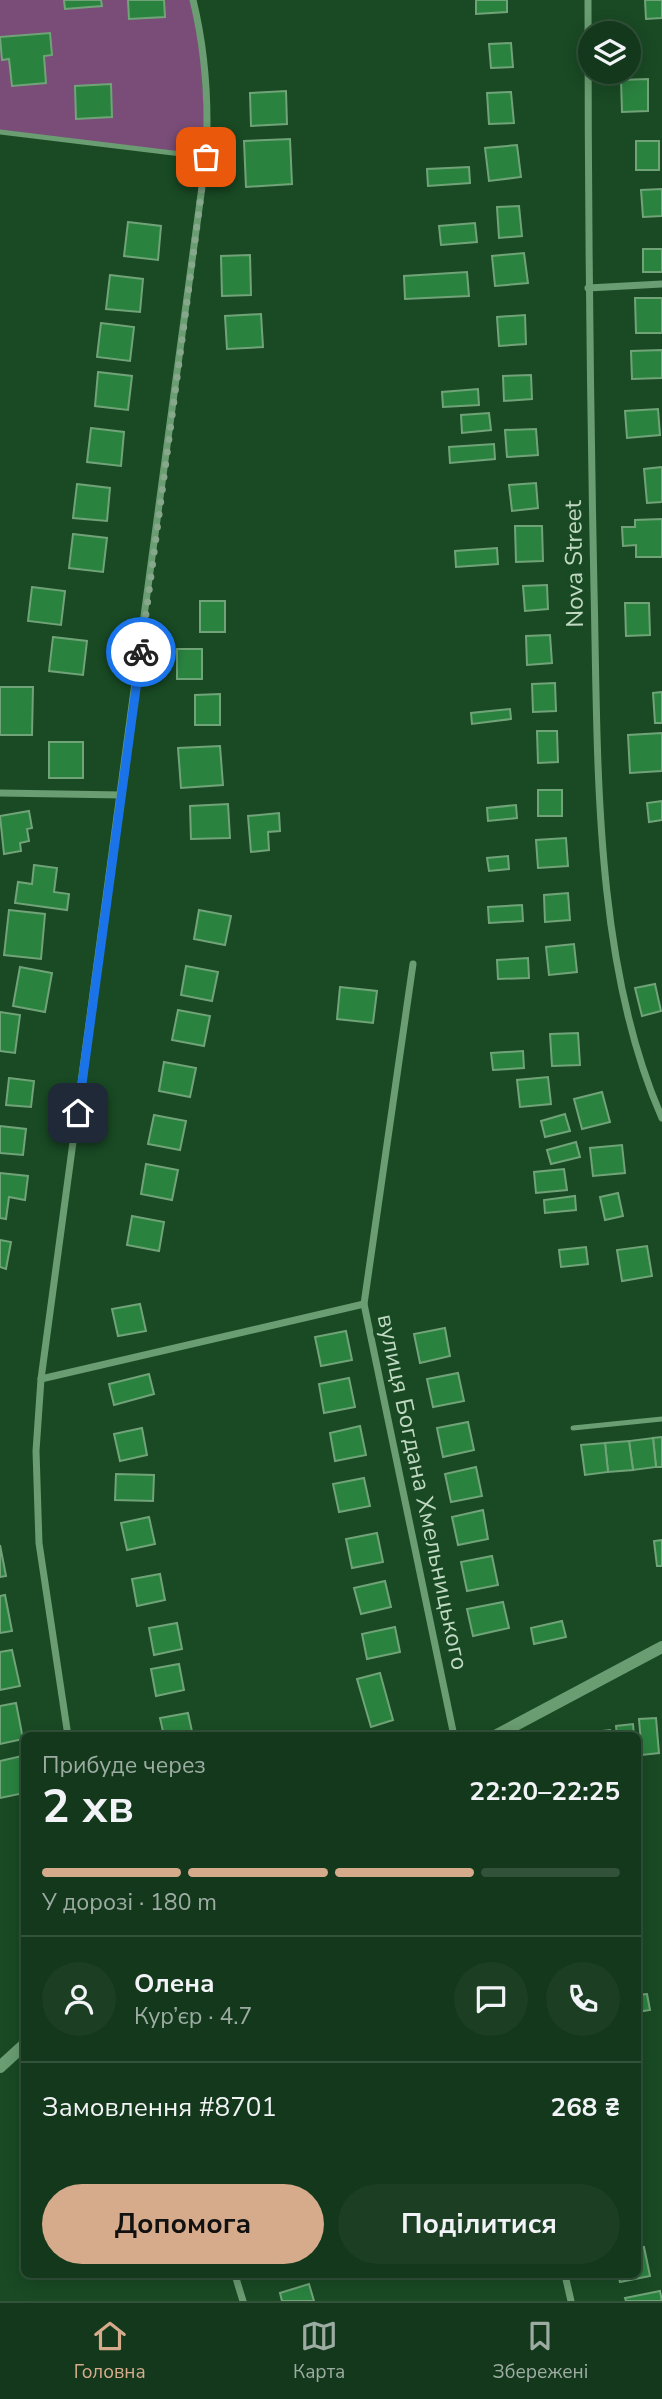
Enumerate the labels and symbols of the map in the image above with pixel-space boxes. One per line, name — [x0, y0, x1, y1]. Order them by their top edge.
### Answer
pin — [176, 127, 236, 187]
street label: Nova Street — [557, 499, 591, 628]
courier — [106, 617, 176, 687]
pin — [48, 1083, 108, 1143]
street label: вулиця Богдана Хмельницького — [370, 1311, 476, 1673]

